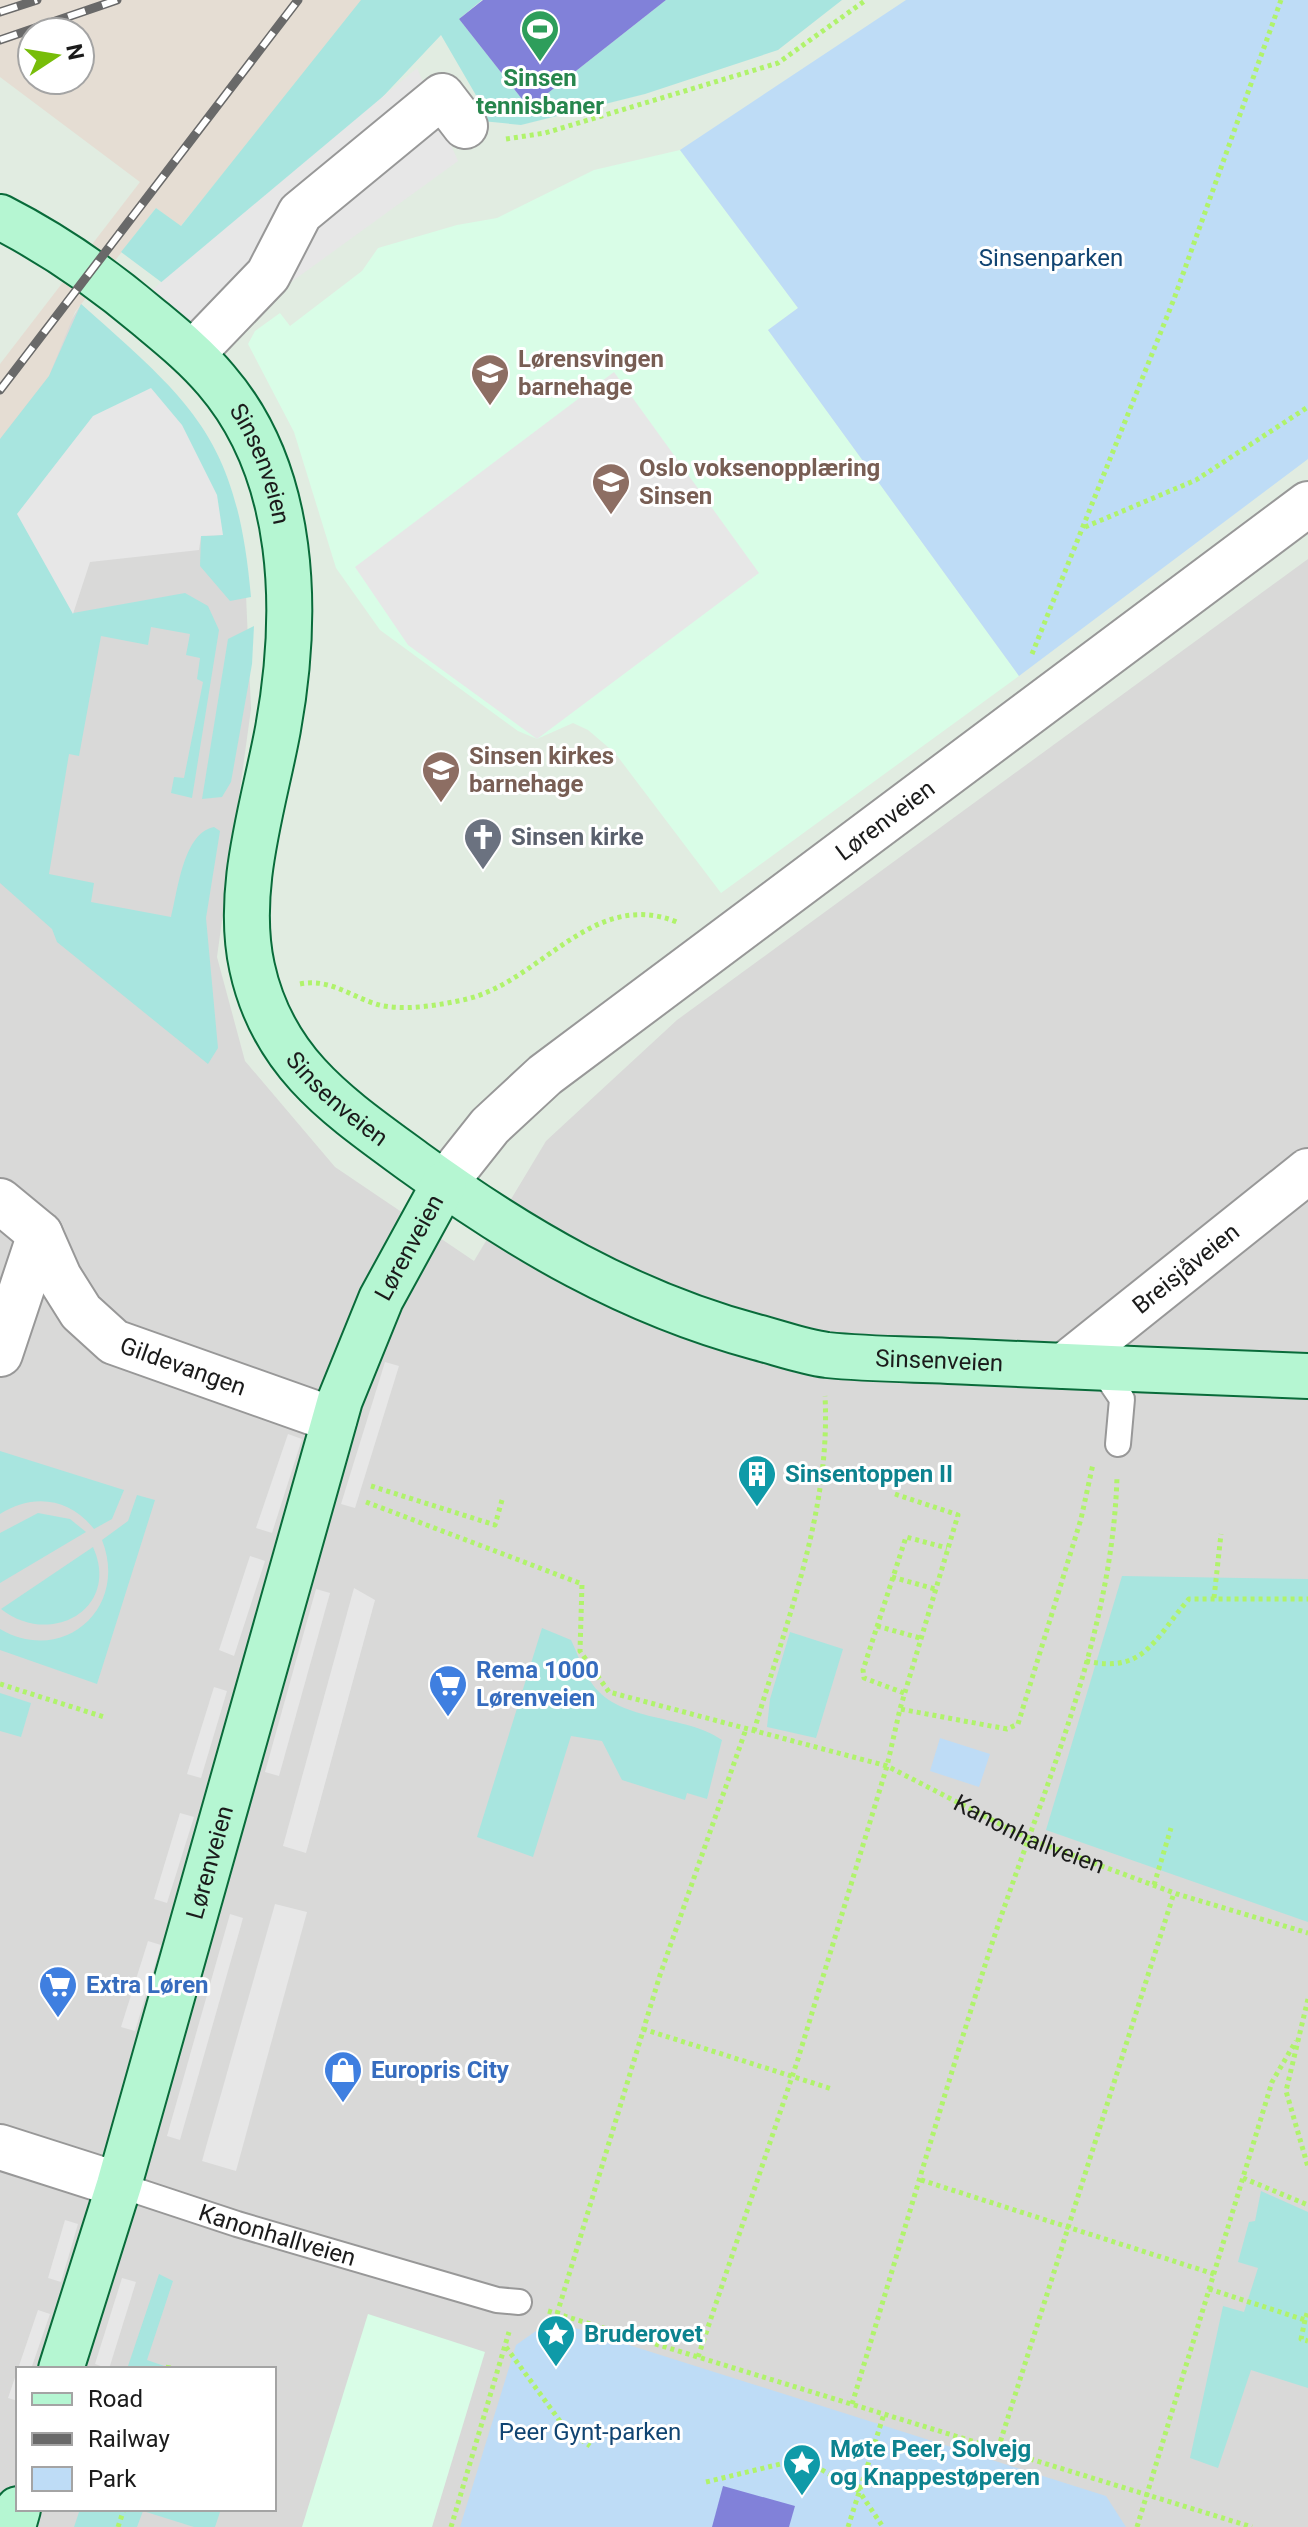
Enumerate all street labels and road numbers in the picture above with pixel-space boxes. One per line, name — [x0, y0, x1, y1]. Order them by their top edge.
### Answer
street label: Sinsenveien — [224, 398, 295, 527]
street label: Lørenveien — [830, 774, 940, 866]
street label: Sinsenveien — [280, 1046, 393, 1152]
street label: Lørenveien — [369, 1190, 449, 1305]
street label: Breisjåveien — [1127, 1218, 1245, 1320]
street label: Gildevangen — [116, 1331, 250, 1402]
street label: Sinsenveien — [875, 1344, 1004, 1377]
street label: Kanonhallveien — [949, 1789, 1108, 1880]
street label: Lørenveien — [181, 1803, 239, 1922]
street label: Kanonhallveien — [195, 2198, 359, 2272]

